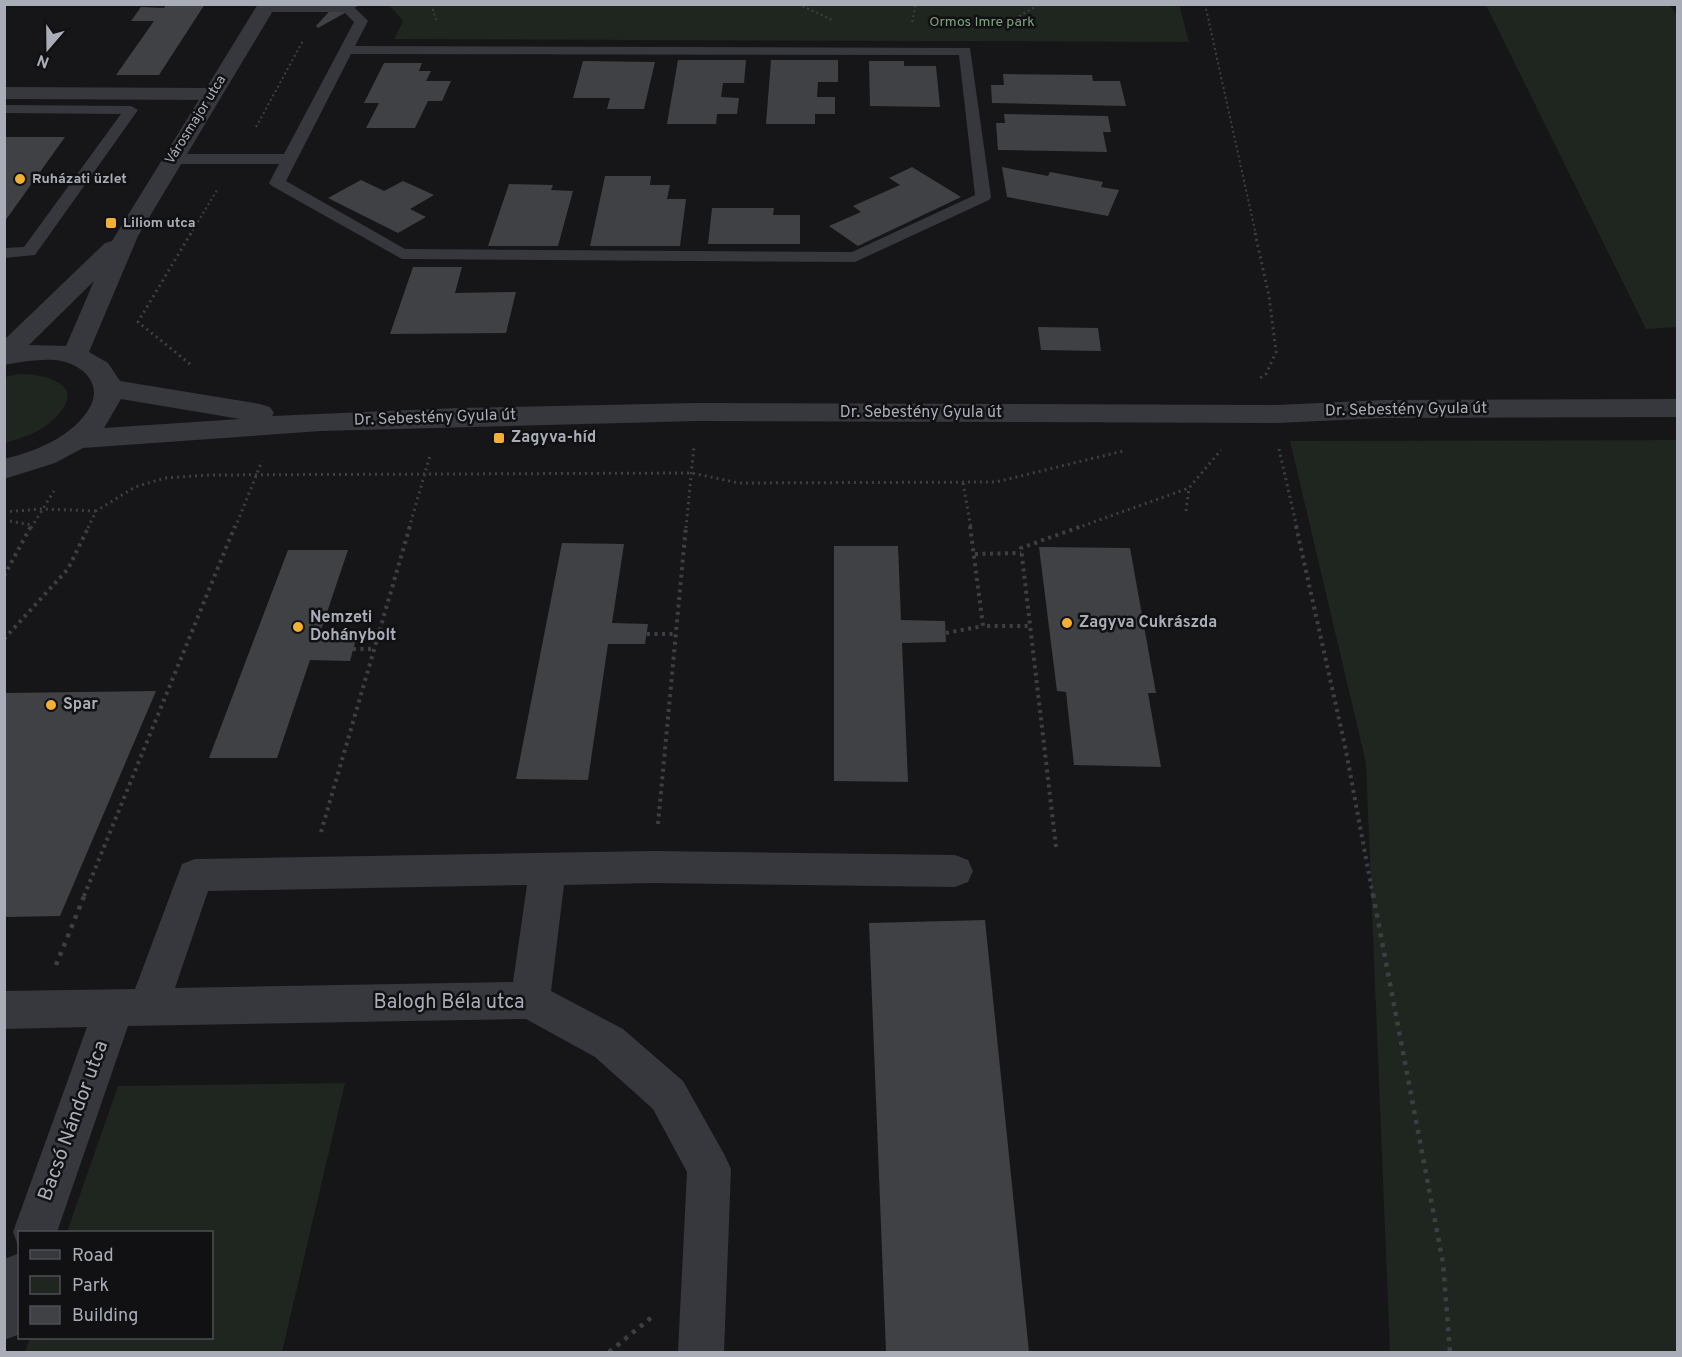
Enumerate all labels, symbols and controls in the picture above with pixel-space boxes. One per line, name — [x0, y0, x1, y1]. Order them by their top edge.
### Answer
park label: Ormos Imre park — [929, 14, 1035, 31]
north arrow — [18, 18, 78, 78]
text: N — [35, 49, 52, 72]
street label: Városmajor utca — [162, 72, 230, 168]
place label: Ruházati üzlet — [32, 171, 127, 188]
marker: Ruházati üzlet — [13, 172, 27, 186]
place label: Liliom utca — [123, 215, 196, 232]
marker: Liliom utca — [104, 216, 118, 230]
street label: Dr. Sebestény Gyula út — [1325, 399, 1487, 421]
street label: Dr. Sebestény Gyula út — [840, 403, 1002, 423]
street label: Dr. Sebestény Gyula út — [354, 405, 516, 431]
place label: Zagyva-híd — [511, 428, 596, 448]
marker: Zagyva-híd — [492, 431, 506, 445]
place label: Nemzeti Dohánybolt — [310, 608, 396, 646]
place label: Zagyva Cukrászda — [1079, 613, 1217, 633]
marker: Zagyva Cukrászda — [1060, 616, 1074, 630]
marker: Nemzeti Dohánybolt — [291, 620, 305, 634]
place label: Spar — [63, 695, 98, 715]
marker: Spar — [44, 698, 58, 712]
street label: Balogh Béla utca — [373, 990, 525, 1016]
street label: Bacsó Nándor utca — [33, 1037, 115, 1205]
legend — [18, 1231, 213, 1339]
text: Road — [72, 1245, 114, 1268]
text: Park — [72, 1275, 109, 1298]
text: Building — [72, 1305, 138, 1328]

